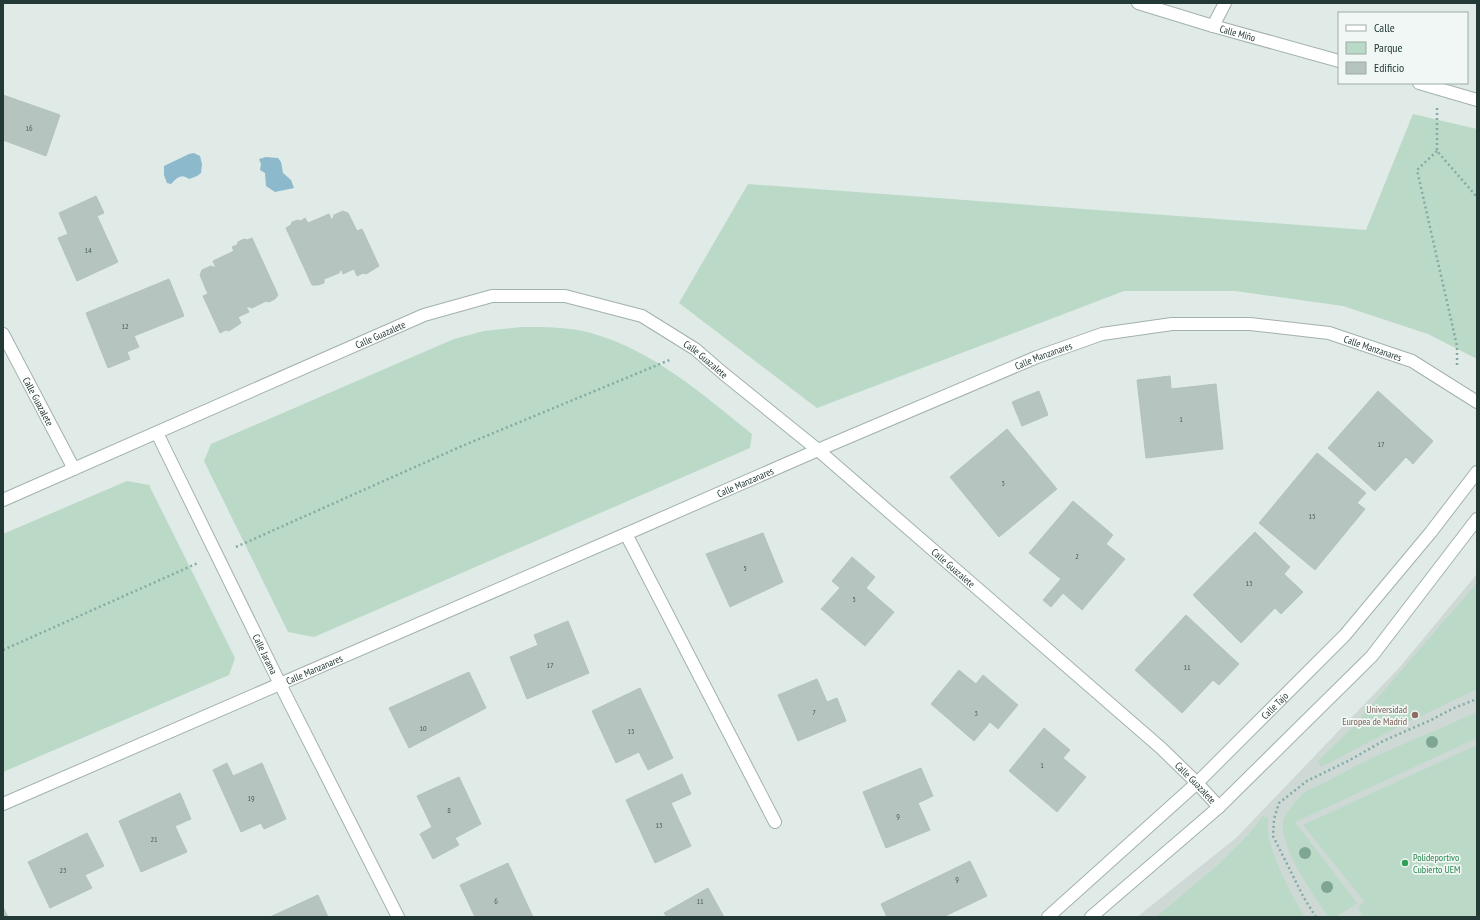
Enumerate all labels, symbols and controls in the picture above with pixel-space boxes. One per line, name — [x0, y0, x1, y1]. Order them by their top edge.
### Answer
legend — [1338, 12, 1468, 84]
text: Calle — [1374, 20, 1395, 35]
street label: Calle Miño — [1218, 22, 1257, 44]
text: Parque — [1374, 40, 1403, 55]
text: Edificio — [1374, 60, 1404, 75]
house number: 16 — [25, 123, 33, 133]
house number: 14 — [84, 245, 92, 255]
street label: Calle Guazalete — [353, 318, 407, 351]
house number: 12 — [121, 321, 129, 331]
street label: Calle Manzanares — [1342, 332, 1404, 364]
street label: Calle Guazalete — [681, 337, 730, 381]
street label: Calle Manzanares — [1013, 338, 1074, 372]
street label: Calle Guazalete — [20, 375, 57, 428]
house number: 1 — [1179, 414, 1183, 424]
house number: 17 — [1377, 439, 1385, 449]
street label: Calle Manzanares — [715, 464, 776, 500]
house number: 3 — [1001, 478, 1005, 488]
house number: 15 — [1308, 511, 1316, 521]
street label: Calle Guazalete — [929, 545, 978, 590]
house number: 2 — [1075, 551, 1079, 561]
house number: 5 — [743, 563, 747, 573]
house number: 13 — [1245, 578, 1253, 588]
house number: 5 — [852, 594, 856, 604]
street label: Calle Jarama — [250, 632, 281, 676]
street label: Calle Manzanares — [284, 651, 345, 687]
house number: 17 — [546, 660, 554, 670]
house number: 11 — [1183, 662, 1191, 672]
street label: Calle Tajo — [1258, 689, 1291, 722]
place label: Universidad Europea de Madrid — [1342, 703, 1407, 728]
house number: 7 — [812, 707, 816, 717]
house number: 3 — [974, 708, 978, 718]
marker: Universidad Europea de Madrid — [1410, 710, 1420, 720]
house number: 10 — [419, 723, 427, 733]
house number: 15 — [627, 726, 635, 736]
street label: Calle Guazalete — [1172, 759, 1219, 806]
house number: 1 — [1040, 760, 1044, 770]
house number: 19 — [247, 793, 255, 803]
house number: 8 — [447, 805, 451, 815]
house number: 9 — [896, 811, 900, 821]
house number: 13 — [655, 820, 663, 830]
house number: 21 — [150, 834, 158, 844]
place label: Polideportivo Cubierto UEM — [1413, 851, 1460, 876]
marker: Polideportivo Cubierto UEM — [1400, 858, 1410, 868]
house number: 23 — [59, 865, 67, 875]
house number: 9 — [955, 874, 959, 884]
house number: 6 — [494, 896, 498, 906]
house number: 11 — [696, 896, 704, 906]

